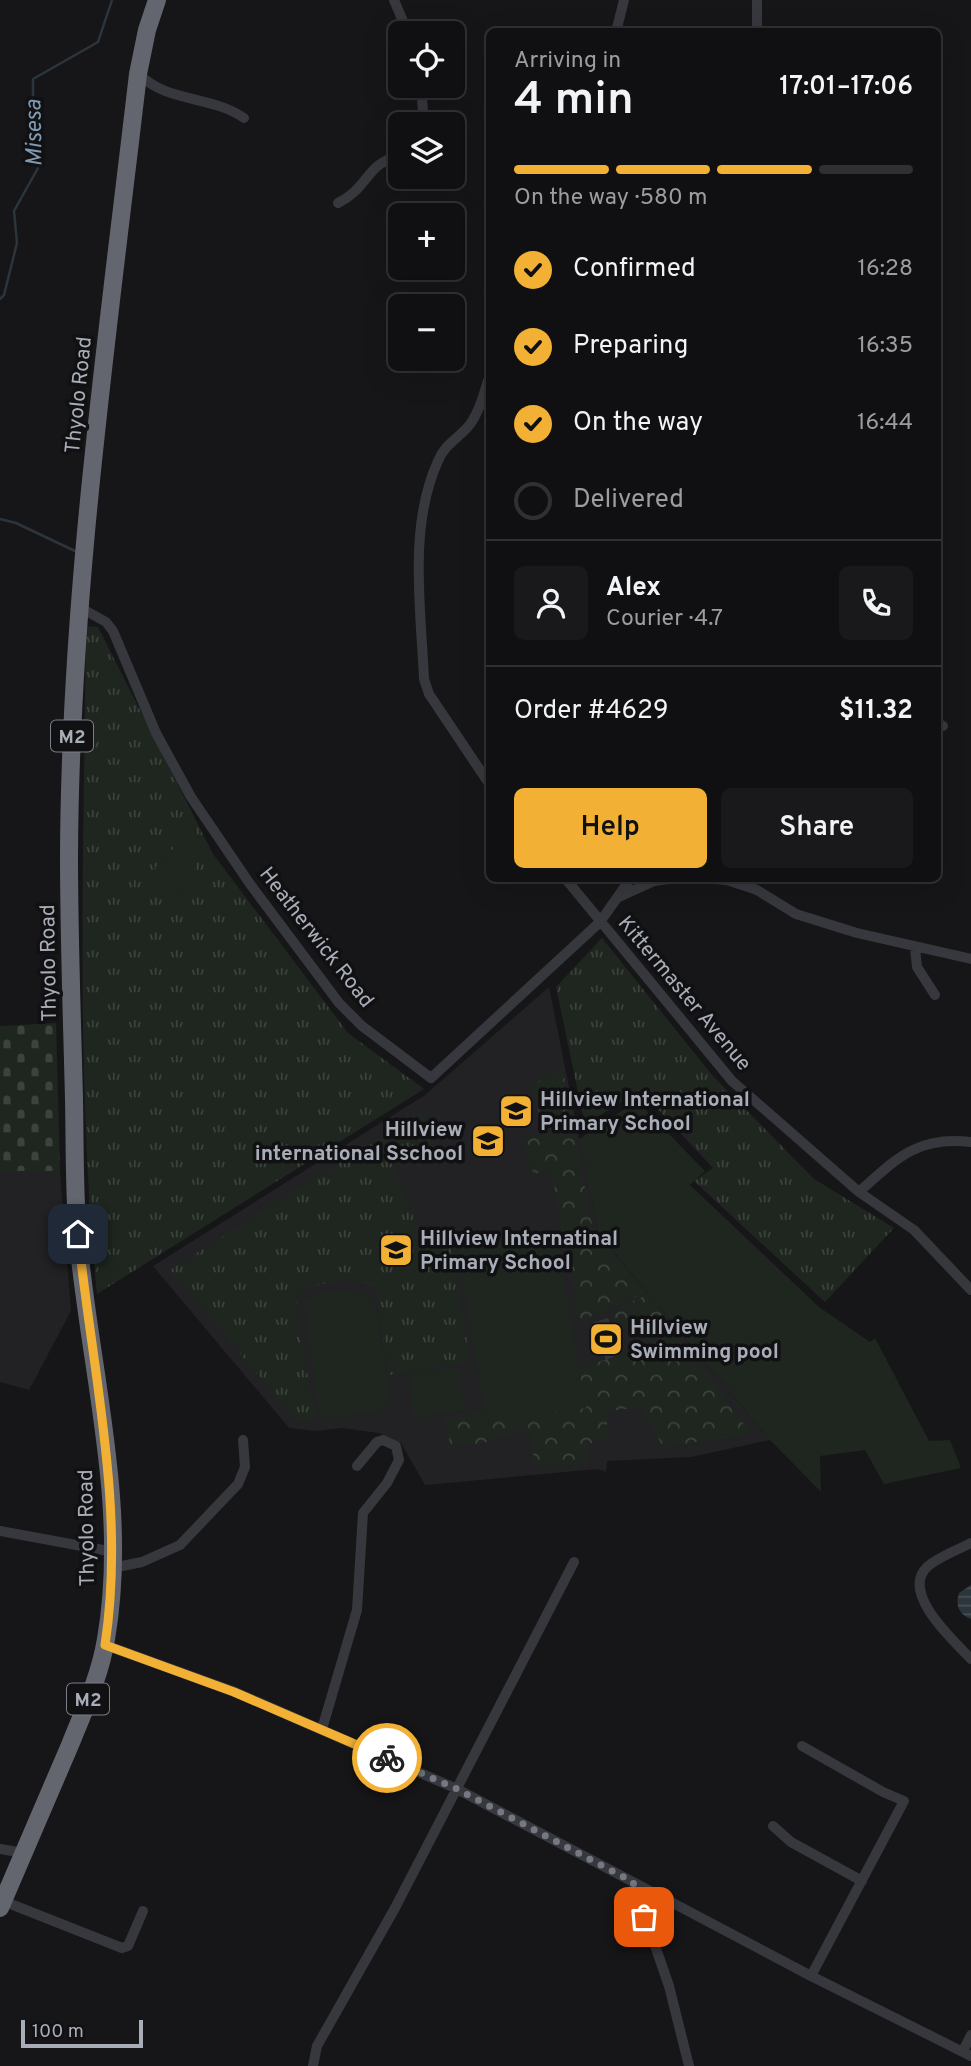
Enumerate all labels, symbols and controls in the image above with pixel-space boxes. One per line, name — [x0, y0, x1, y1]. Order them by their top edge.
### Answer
map controls — [388, 21, 465, 371]
button: locate — [388, 21, 465, 98]
text: Arriving in — [514, 47, 621, 76]
text: 17:01–17:06 — [779, 71, 913, 104]
text: 4 min — [514, 72, 634, 131]
water label: Misesa — [20, 99, 51, 167]
button: layers — [388, 112, 465, 189]
text: On the way · 580 m — [514, 184, 708, 213]
button: + — [388, 203, 465, 280]
icon: check — [514, 251, 552, 289]
text: Confirmed — [573, 253, 696, 286]
text: 16:28 — [857, 255, 913, 284]
button: − — [388, 294, 465, 371]
icon: check — [514, 328, 552, 366]
text: Preparing — [573, 330, 688, 363]
text: 16:35 — [857, 332, 913, 361]
street label: Thyolo Road — [60, 335, 99, 455]
icon: check — [514, 405, 552, 443]
text: On the way — [573, 407, 703, 440]
text: 16:44 — [857, 409, 913, 438]
text: Delivered — [573, 484, 684, 517]
button: person — [514, 566, 588, 640]
button: phone — [839, 566, 913, 640]
text: Alex — [606, 572, 661, 605]
text: Courier · 4.7 — [606, 605, 723, 634]
text: Order #4629 — [514, 695, 669, 728]
text: $11.32 — [839, 695, 913, 728]
road number: M2 — [51, 720, 93, 751]
button: Help — [514, 788, 707, 868]
button: Share — [721, 788, 913, 868]
street label: Heatherwick Road — [252, 862, 379, 1014]
street label: Thyolo Road — [35, 904, 64, 1022]
street label: Kittermaster Avenue — [611, 911, 757, 1077]
place label: Hillview International Primary School — [540, 1087, 750, 1138]
school or university icon: Hillview International Primary School — [497, 1092, 535, 1130]
place label: Hillview international Sschool — [255, 1117, 463, 1168]
school or university icon: Hillview international Sschool — [469, 1122, 507, 1160]
pin — [48, 1204, 108, 1264]
icon: home — [59, 1215, 97, 1253]
place label: Hillview Internatinal Primary School — [420, 1226, 618, 1277]
school or university icon: Hillview Internatinal Primary School — [377, 1231, 415, 1269]
place label: Hillview Swimming pool — [630, 1315, 779, 1366]
sports icon: Hillview Swimming pool — [587, 1320, 625, 1358]
street label: Thyolo Road — [73, 1469, 102, 1587]
road number: M2 — [67, 1684, 109, 1714]
courier — [352, 1723, 422, 1793]
icon: bike — [368, 1739, 406, 1777]
pin — [614, 1887, 674, 1947]
icon: bag — [625, 1898, 663, 1936]
scale bar — [21, 2017, 144, 2049]
text: 100 m — [32, 2020, 84, 2044]

